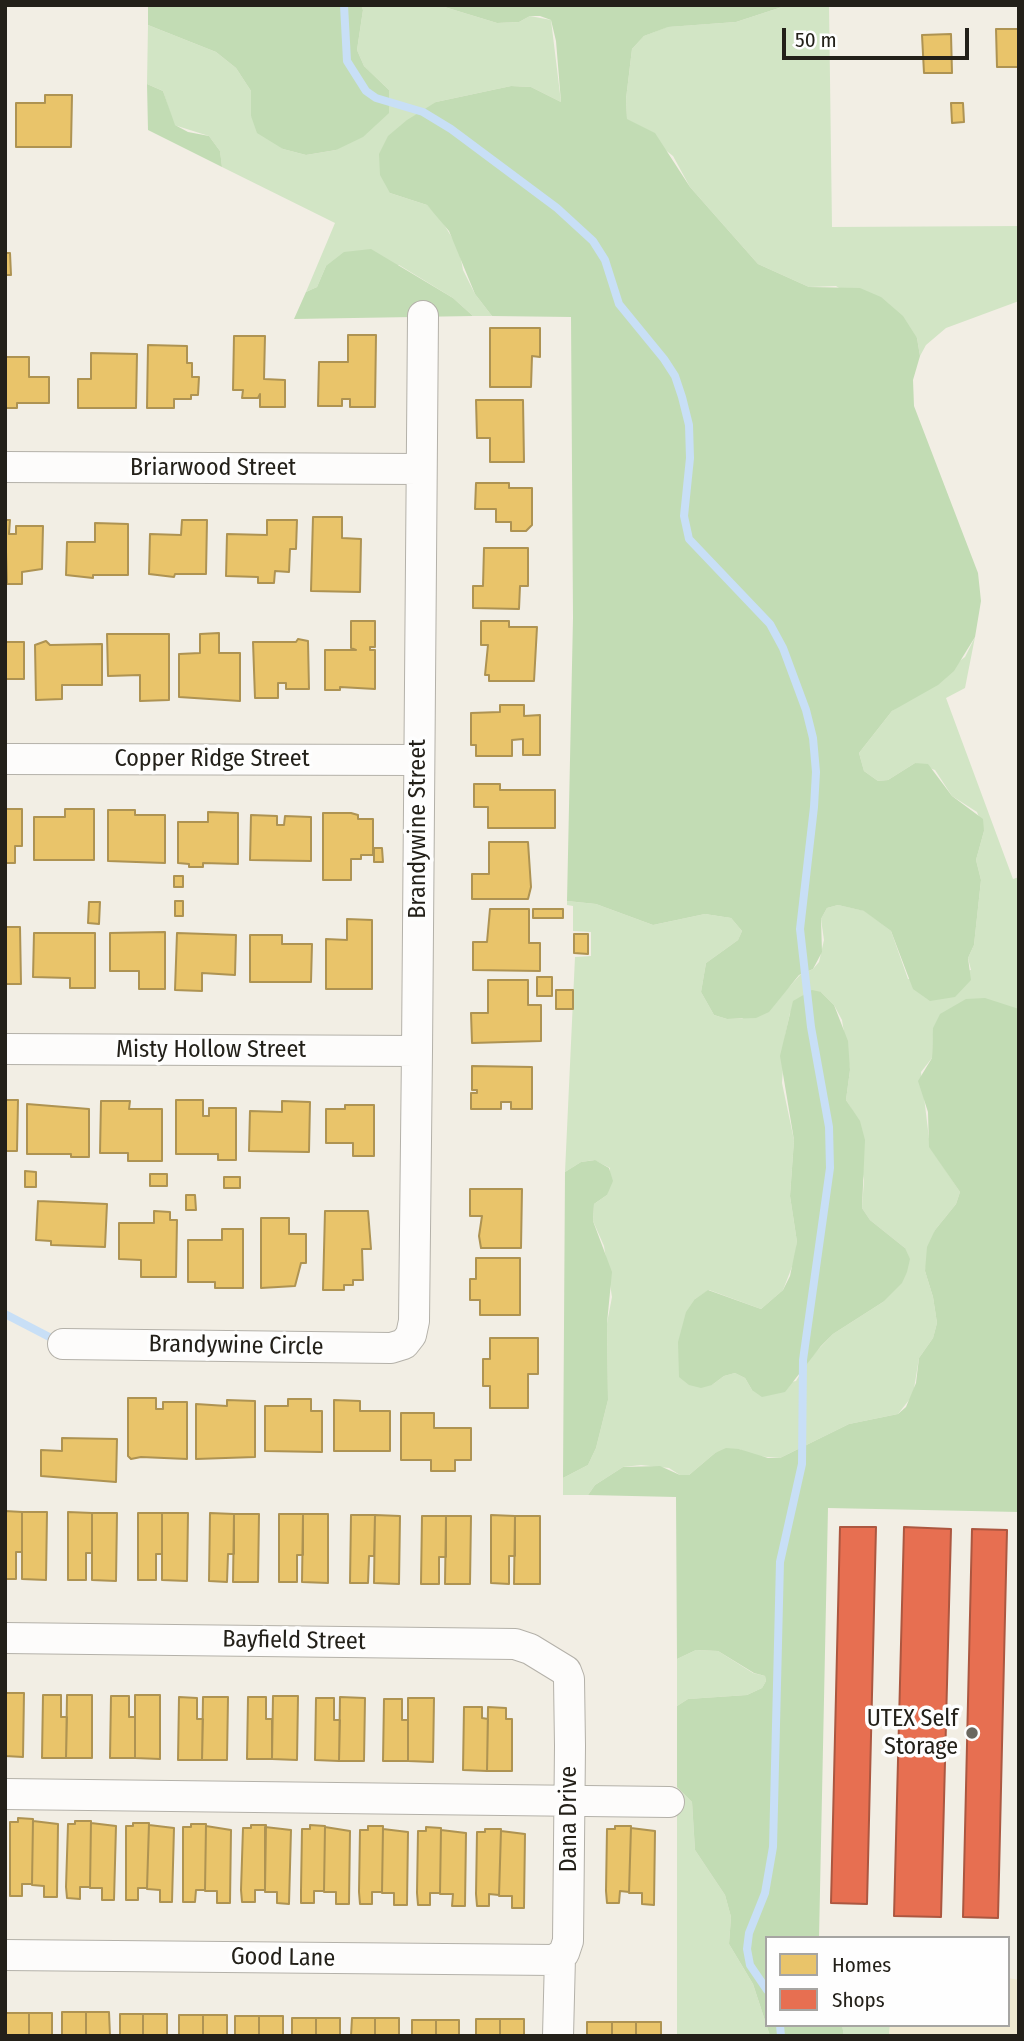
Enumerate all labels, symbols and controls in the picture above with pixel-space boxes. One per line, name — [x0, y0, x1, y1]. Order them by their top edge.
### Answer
scale bar — [786, 14, 973, 58]
text: 50 m — [795, 27, 837, 53]
street label: Briarwood Street — [130, 454, 296, 482]
street label: Brandywine Street — [404, 739, 432, 919]
street label: Copper Ridge Street — [114, 745, 310, 773]
street label: Misty Hollow Street — [116, 1036, 306, 1064]
street label: Brandywine Circle — [148, 1330, 324, 1362]
street label: Bayfield Street — [222, 1625, 366, 1657]
place label: UTEX Self Storage — [867, 1705, 958, 1761]
marker: UTEX Self Storage — [964, 1725, 980, 1741]
street label: Dana Drive — [555, 1766, 583, 1872]
legend — [765, 1936, 1010, 2027]
street label: Good Lane — [231, 1943, 335, 1973]
text: Homes — [832, 1952, 891, 1978]
text: Shops — [832, 1987, 885, 2013]

